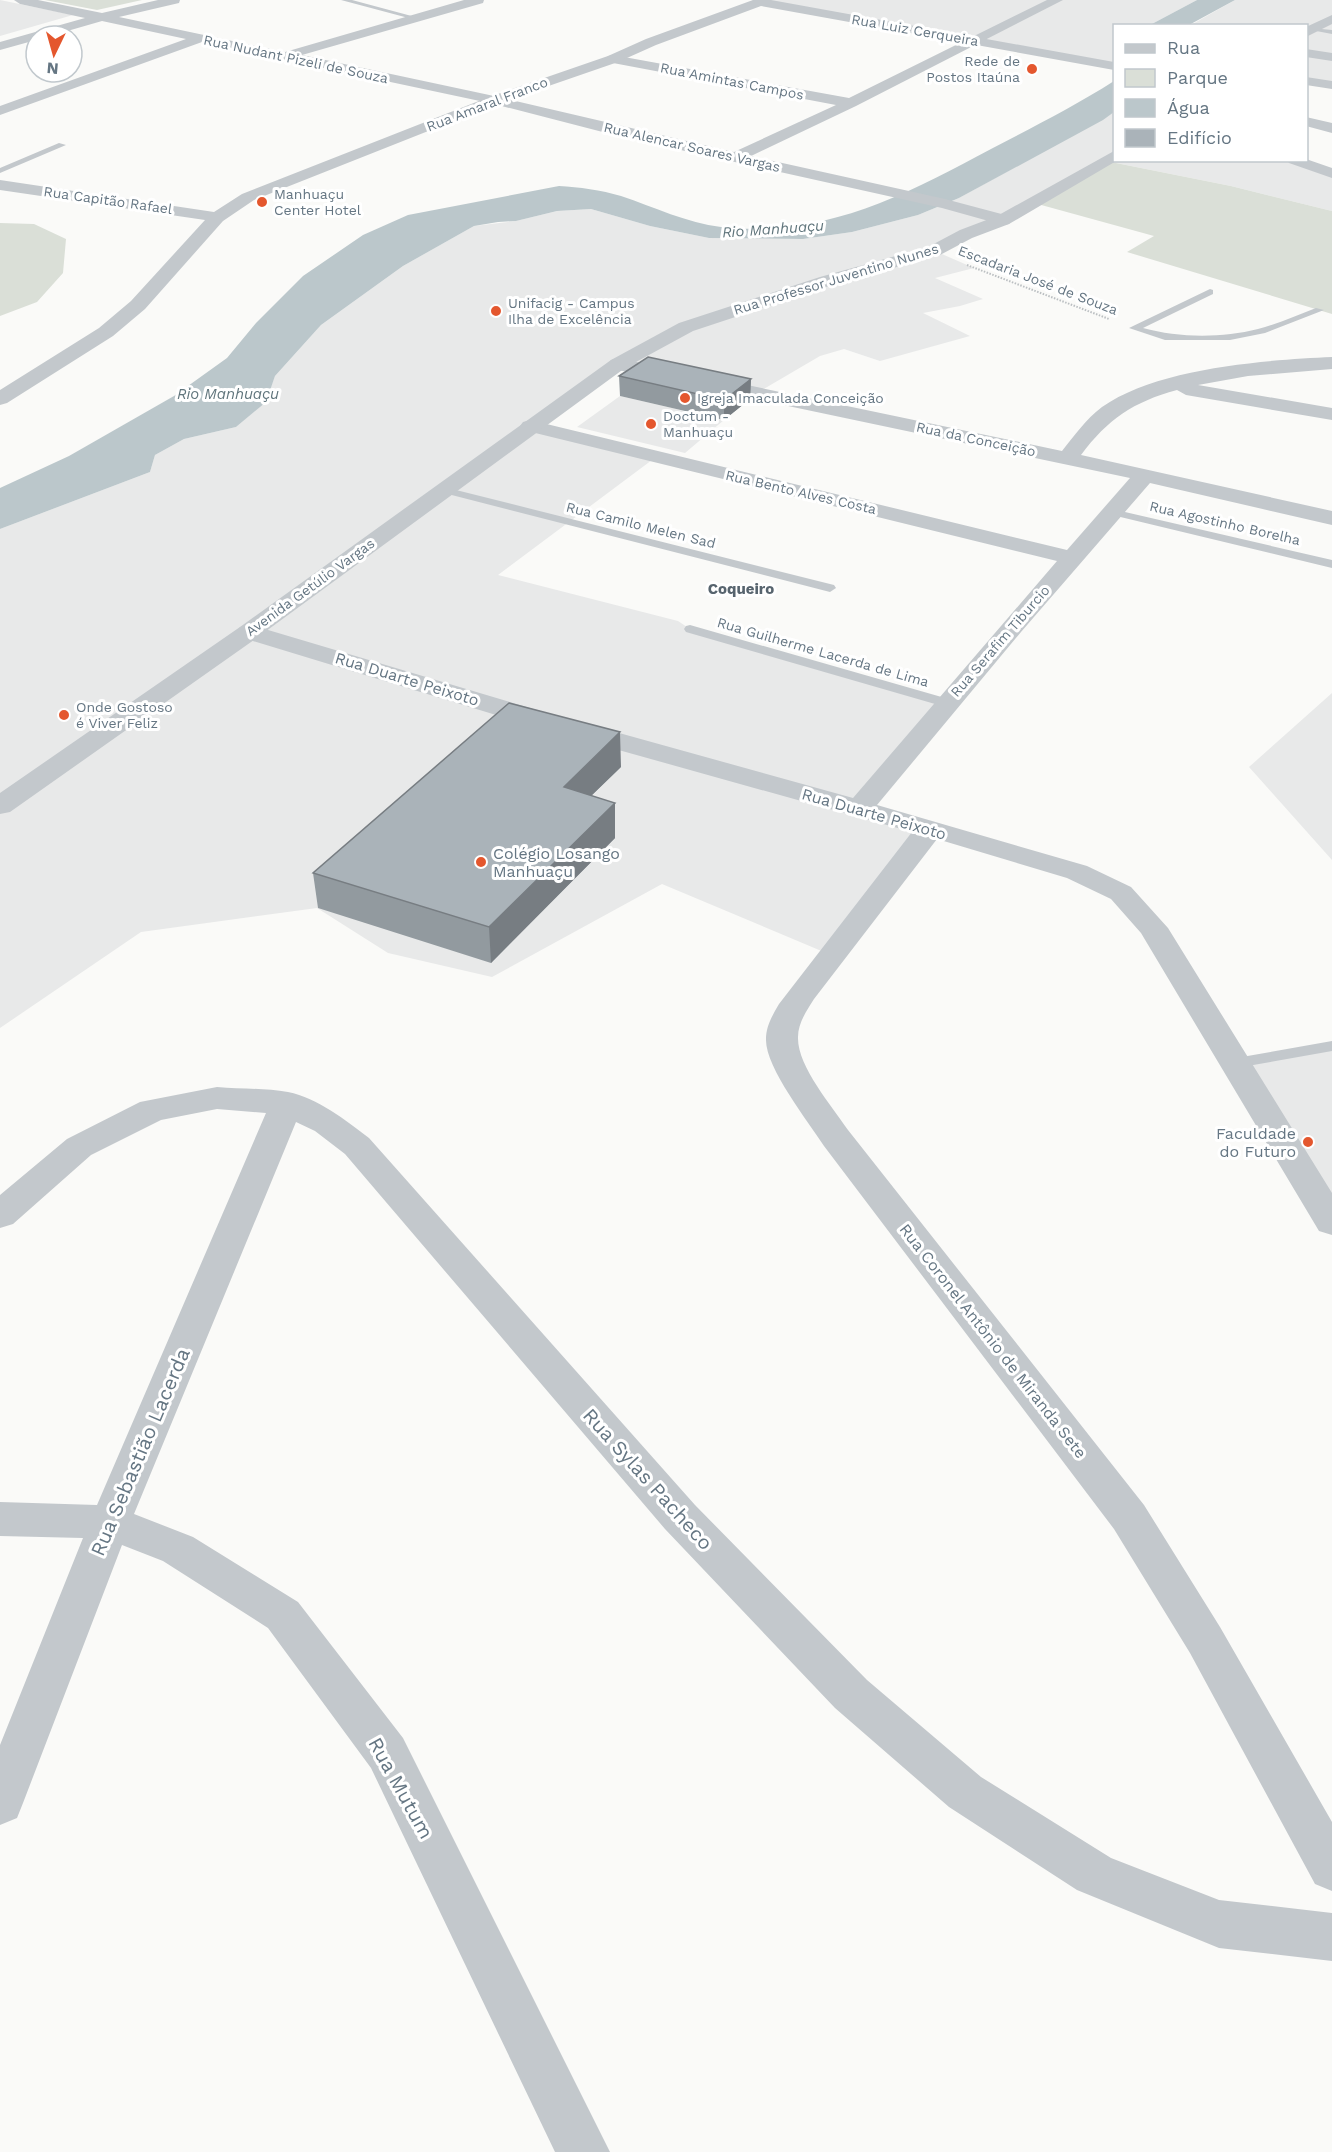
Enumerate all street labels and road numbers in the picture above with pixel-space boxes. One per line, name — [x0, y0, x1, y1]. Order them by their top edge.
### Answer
street label: Rua Luiz Cerqueira — [850, 11, 980, 49]
street label: Rua Nudant Pizeli de Souza — [202, 32, 390, 86]
street label: Rua Amintas Campos — [659, 59, 805, 103]
street label: Rua Amaral Franco — [424, 74, 550, 134]
street label: Rua Alencar Soares Vargas — [602, 119, 782, 175]
street label: Rua Capitão Rafael — [43, 183, 174, 217]
street label: Rua Professor Juventino Nunes — [732, 240, 940, 318]
street label: Escadaria José de Souza — [956, 242, 1120, 318]
street label: Rua da Conceição — [915, 419, 1037, 459]
street label: Rua Bento Alves Costa — [724, 467, 878, 517]
street label: Rua Agostinho Borelha — [1148, 498, 1302, 548]
street label: Rua Camilo Melen Sad — [565, 499, 717, 551]
street label: Avenida Getúlio Vargas — [243, 535, 377, 639]
street label: Rua Serafim Tiburcio — [947, 582, 1053, 700]
street label: Rua Guilherme Lacerda de Lima — [715, 614, 931, 690]
street label: Rua Duarte Peixoto — [333, 648, 481, 710]
street label: Rua Duarte Peixoto — [800, 784, 948, 844]
street label: Rua Coronel Antônio de Miranda Sete — [896, 1220, 1090, 1462]
street label: Rua Sebastião Lacerda — [85, 1344, 195, 1560]
street label: Rua Sylas Pacheco — [578, 1403, 718, 1555]
street label: Rua Mutum — [363, 1733, 439, 1843]

